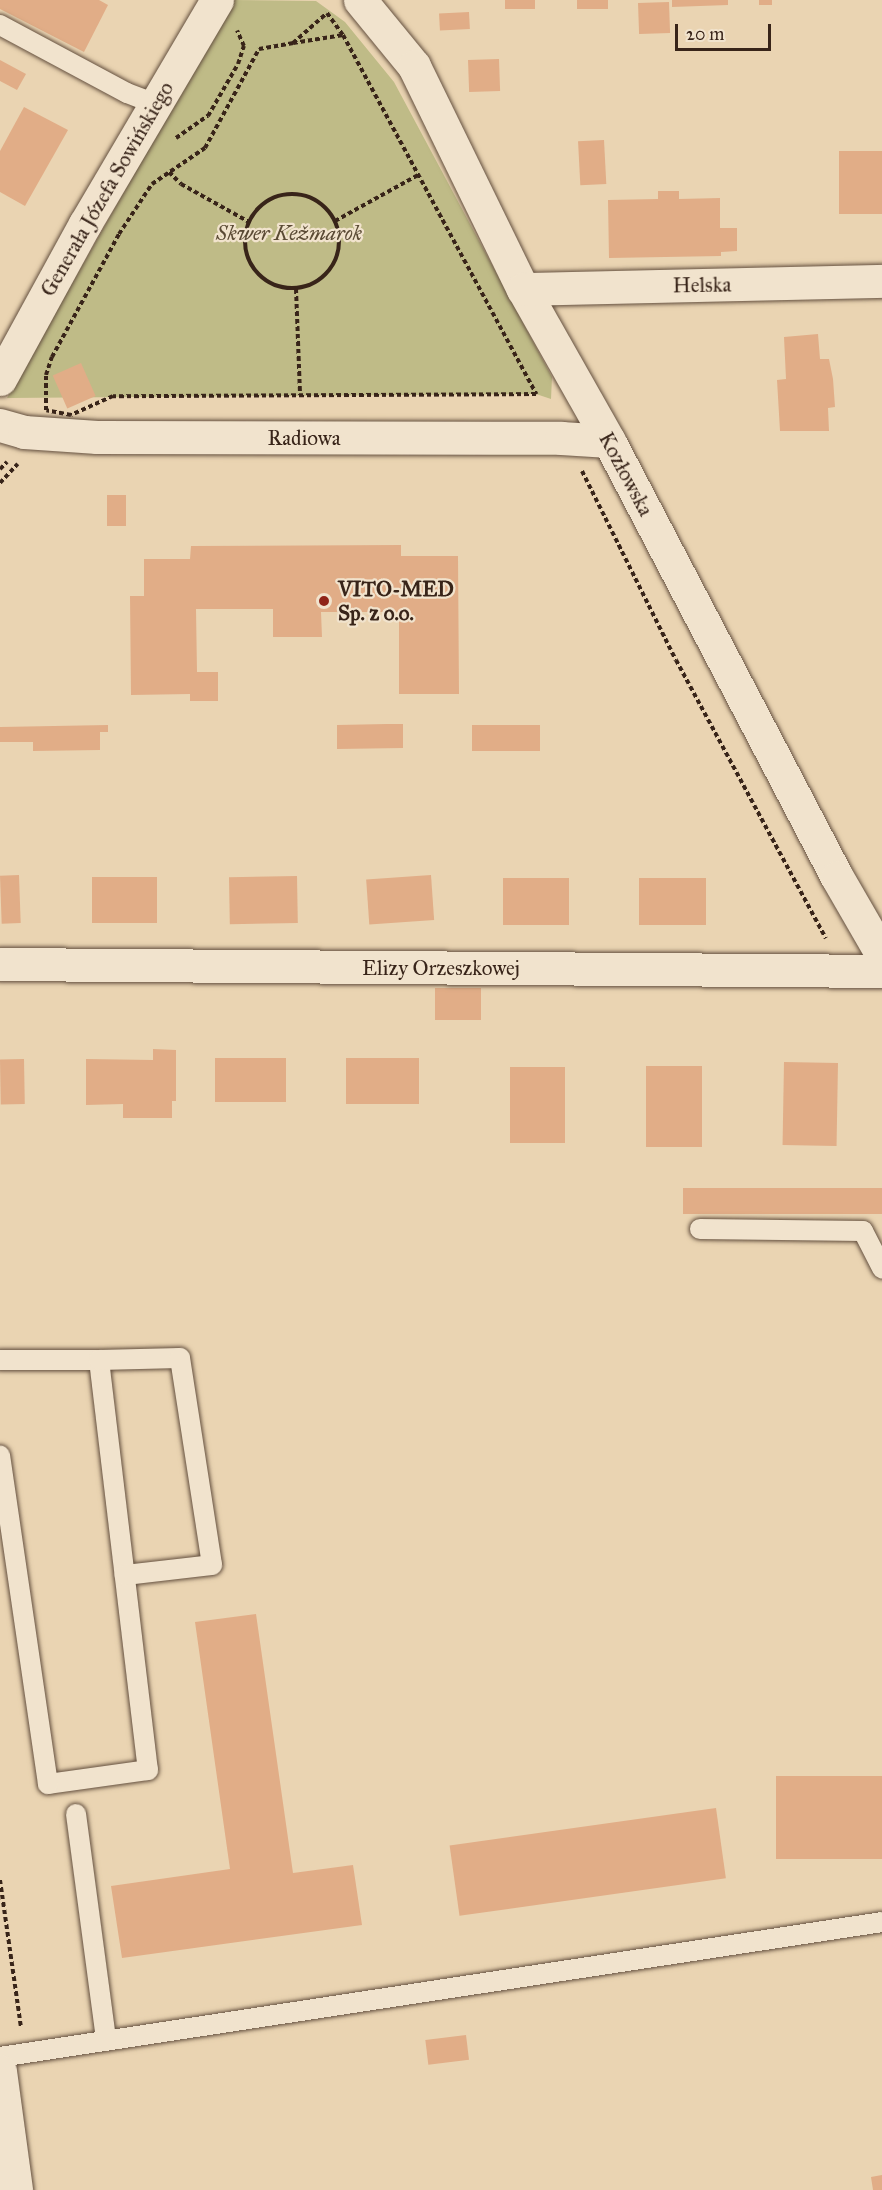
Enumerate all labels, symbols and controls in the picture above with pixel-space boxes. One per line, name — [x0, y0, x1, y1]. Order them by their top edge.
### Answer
scale bar — [678, 12, 774, 50]
text: 20 m — [686, 23, 724, 45]
street label: Generała Józefa Sowińskiego — [35, 77, 179, 301]
park label: Skwer Kežmarok — [216, 220, 362, 246]
street label: Helska — [672, 272, 732, 298]
street label: Radiowa — [267, 425, 341, 451]
street label: Kozłowska — [593, 428, 659, 520]
place label: VITO-MED Sp. z o.o. — [338, 576, 454, 626]
marker: VITO-MED Sp. z o.o. — [315, 592, 333, 610]
street label: Elizy Orzeszkowej — [362, 955, 520, 981]

